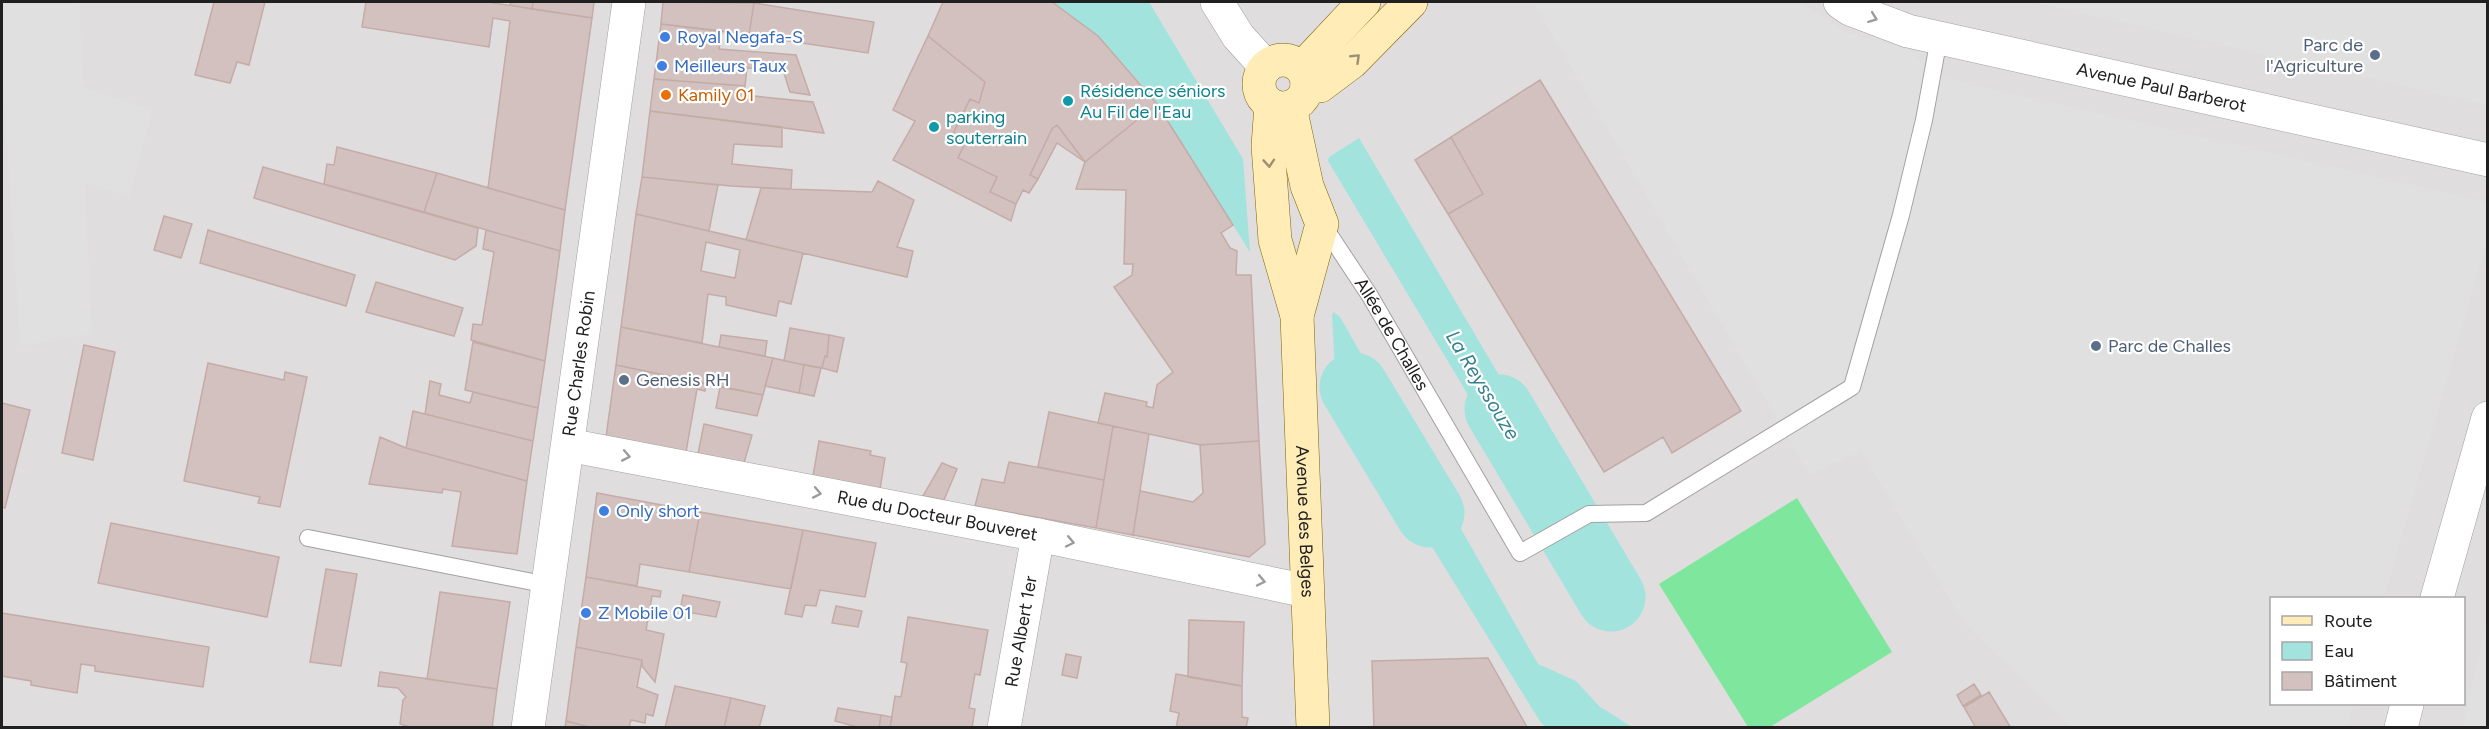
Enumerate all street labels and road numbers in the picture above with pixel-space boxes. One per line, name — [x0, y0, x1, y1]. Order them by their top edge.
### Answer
street label: Avenue Paul Barberot — [2075, 58, 2249, 117]
street label: Allée de Challes — [1350, 273, 1434, 394]
street label: Rue Charles Robin — [558, 289, 600, 438]
street label: Avenue des Belges — [1291, 445, 1319, 598]
street label: Rue du Docteur Bouveret — [835, 486, 1040, 546]
street label: Rue Albert 1er — [1000, 574, 1042, 689]

